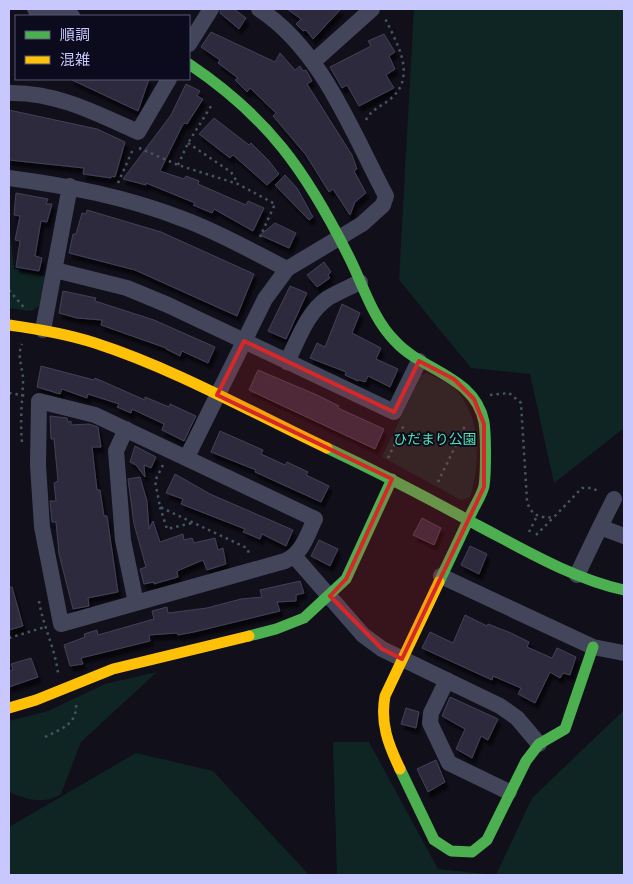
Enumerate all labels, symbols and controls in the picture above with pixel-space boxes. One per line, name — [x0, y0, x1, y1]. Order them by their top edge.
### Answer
legend — [15, 15, 190, 80]
text: 順調 — [60, 26, 90, 43]
text: 混雑 — [60, 51, 90, 68]
park label: ひだまり公園 — [393, 431, 477, 447]

